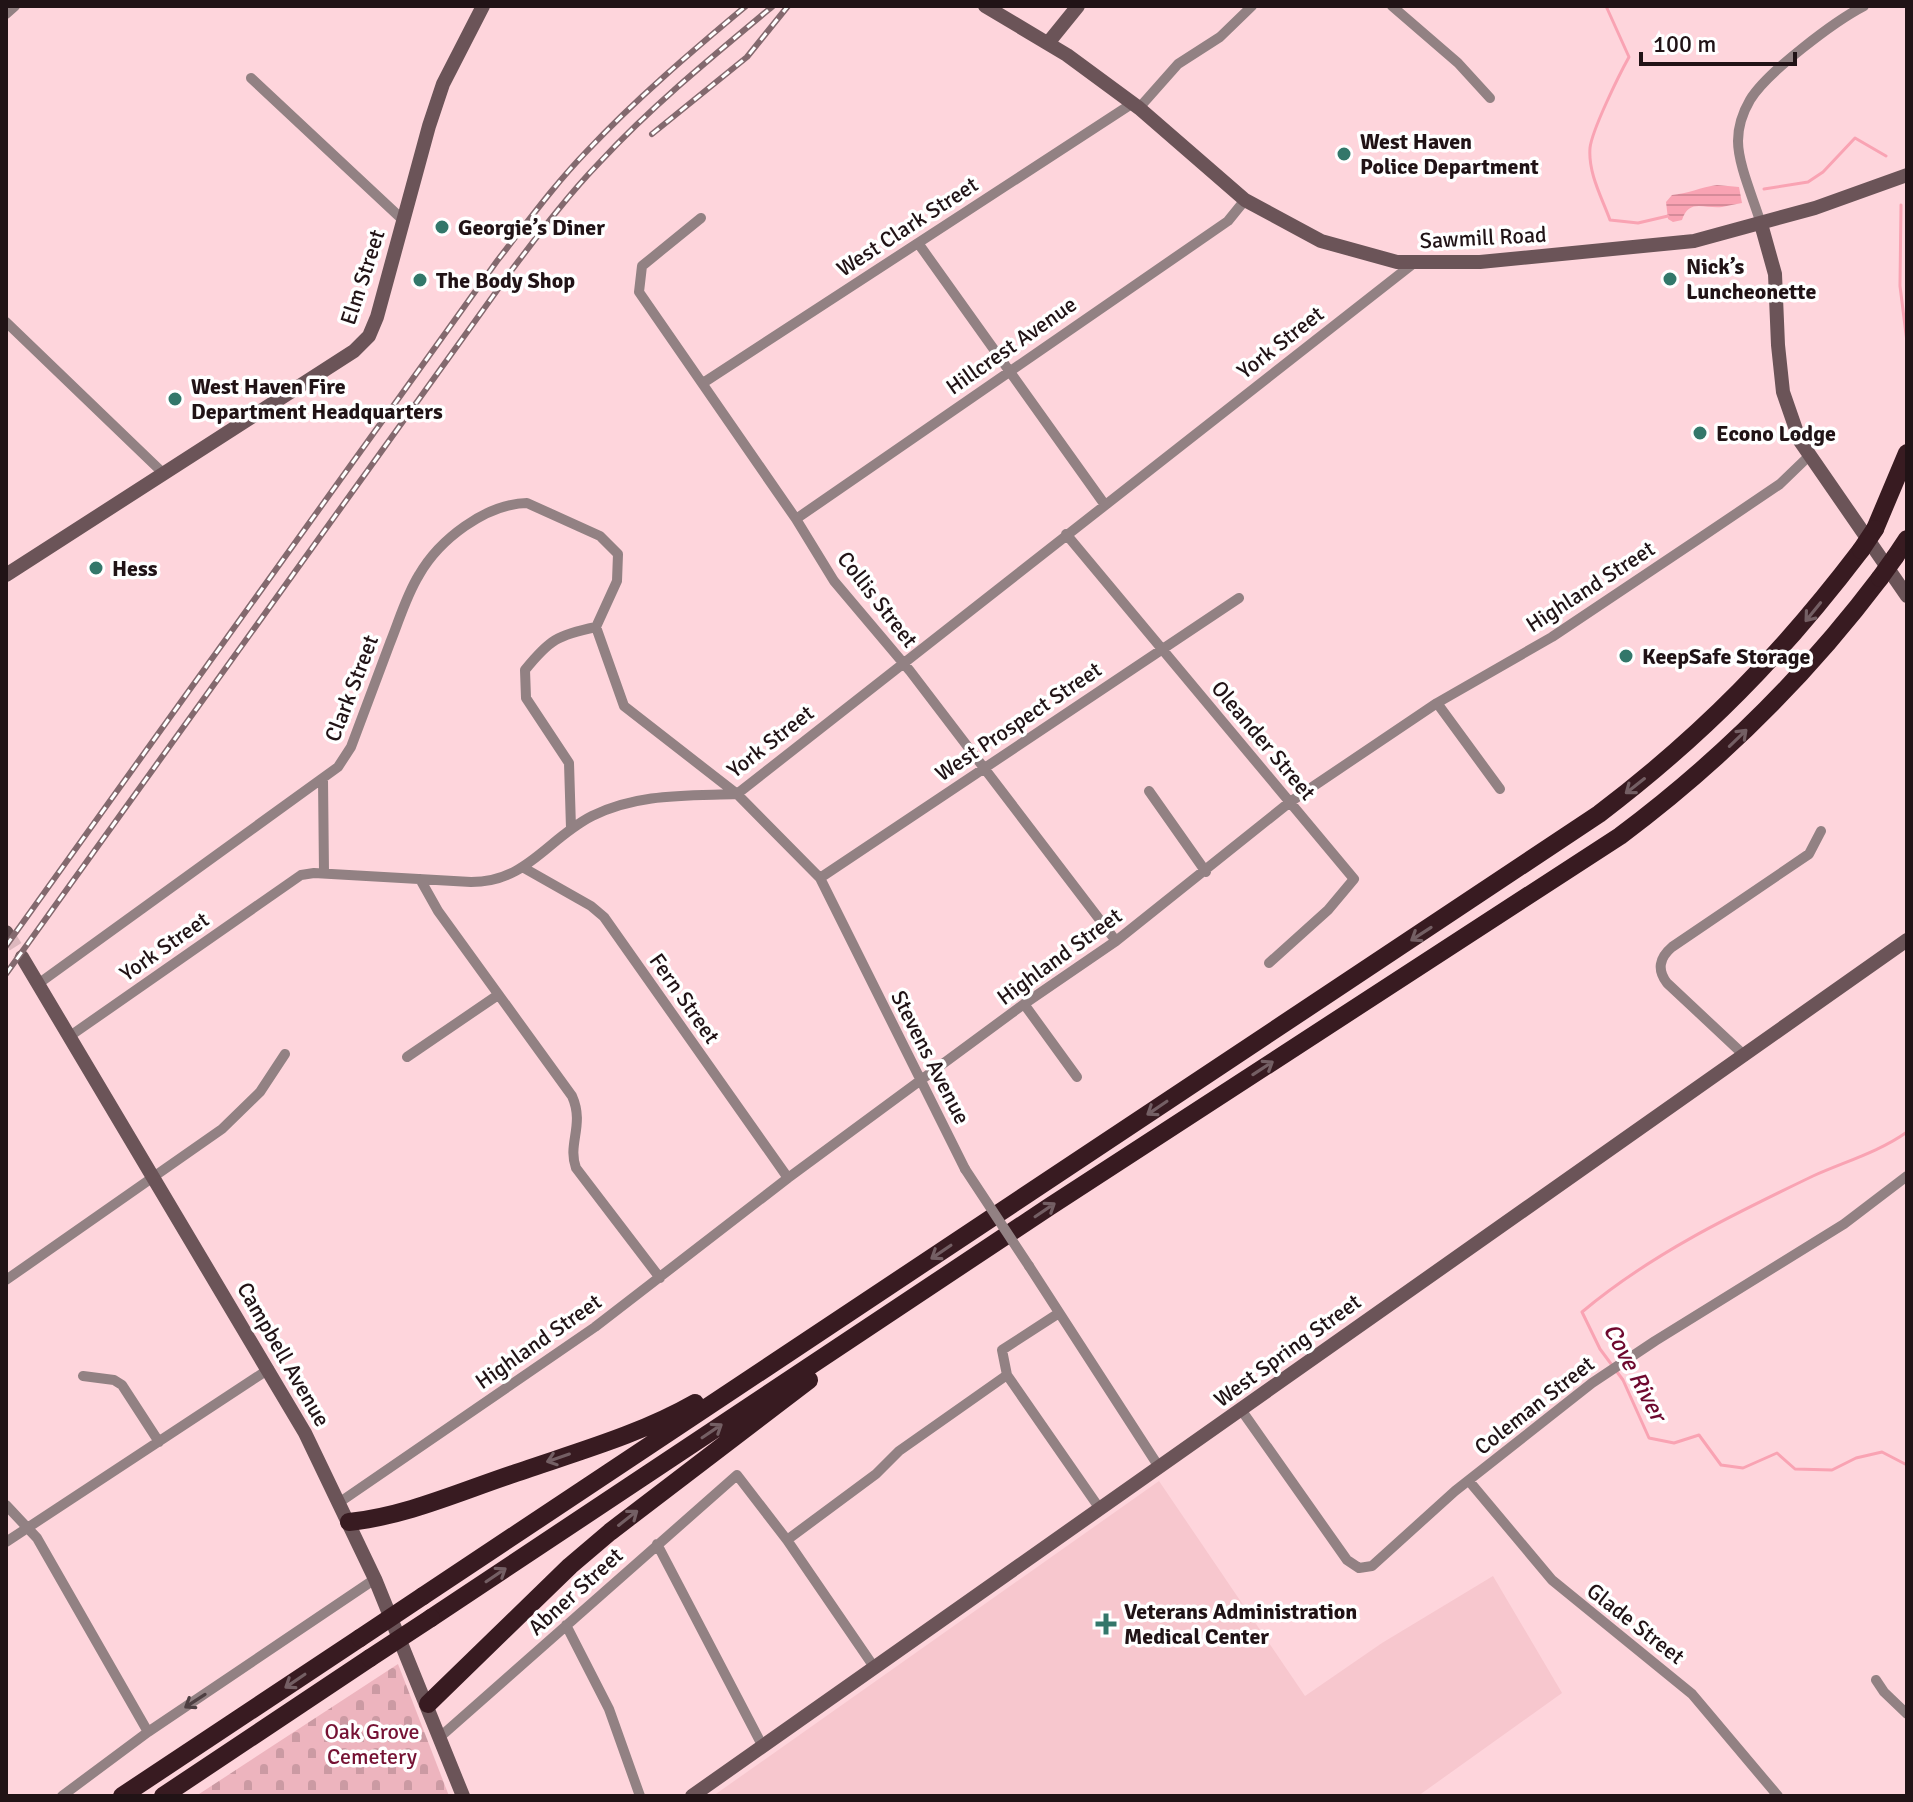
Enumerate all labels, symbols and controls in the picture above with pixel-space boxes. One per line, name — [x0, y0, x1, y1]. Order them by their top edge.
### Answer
scale bar — [1641, 16, 1795, 66]
text: 100 m — [1653, 29, 1716, 59]
place label: West Haven Police Department — [1360, 128, 1539, 180]
marker: West Haven Police Department — [1335, 145, 1353, 163]
street label: West Clark Street — [831, 170, 983, 282]
place label: Georgie’s Diner — [458, 214, 605, 241]
marker: Georgie’s Diner — [433, 218, 451, 236]
street label: Sawmill Road — [1419, 221, 1547, 254]
street label: Elm Street — [334, 226, 391, 328]
place label: Nick’s Luncheonette — [1686, 253, 1816, 305]
place label: The Body Shop — [436, 267, 575, 294]
marker: Nick’s Luncheonette — [1661, 270, 1679, 288]
marker: The Body Shop — [411, 271, 429, 289]
street label: Hillcrest Avenue — [941, 290, 1082, 400]
street label: York Street — [1232, 300, 1329, 385]
place label: West Haven Fire Department Headquarters — [191, 373, 443, 425]
marker: West Haven Fire Department Headquarters — [166, 390, 184, 408]
place label: Econo Lodge — [1716, 420, 1836, 447]
marker: Econo Lodge — [1691, 424, 1709, 442]
street label: Highland Street — [1521, 535, 1660, 638]
street label: Collis Street — [832, 546, 924, 653]
place label: Hess — [112, 555, 158, 582]
marker: Hess — [87, 559, 105, 577]
one-way arrow — [1804, 601, 1822, 622]
street label: Clark Street — [319, 631, 384, 745]
place label: KeepSafe Storage — [1642, 643, 1811, 670]
marker: KeepSafe Storage — [1617, 647, 1635, 665]
street label: West Prospect Street — [930, 656, 1107, 787]
street label: Oleander Street — [1206, 675, 1322, 806]
street label: York Street — [722, 699, 819, 784]
one-way arrow — [1728, 729, 1748, 748]
one-way arrow — [1625, 778, 1646, 795]
street label: Highland Street — [992, 902, 1127, 1011]
street label: York Street — [115, 906, 214, 987]
one-way arrow — [1410, 926, 1433, 942]
street label: Fern Street — [644, 948, 726, 1049]
street label: Stevens Avenue — [885, 986, 976, 1129]
one-way arrow — [1251, 1059, 1274, 1075]
one-way arrow — [1147, 1100, 1169, 1116]
one-way arrow — [1034, 1202, 1056, 1218]
one-way arrow — [930, 1244, 953, 1260]
street label: Campbell Avenue — [231, 1277, 336, 1431]
street label: Highland Street — [470, 1288, 607, 1395]
street label: West Spring Street — [1209, 1288, 1366, 1413]
water label: Cove River — [1597, 1318, 1675, 1429]
street label: Coleman Street — [1469, 1350, 1600, 1461]
one-way arrow — [701, 1423, 723, 1439]
one-way arrow — [547, 1452, 571, 1466]
one-way arrow — [617, 1510, 638, 1527]
street label: Abner Street — [522, 1542, 629, 1641]
one-way arrow — [484, 1567, 506, 1583]
street label: Glade Street — [1581, 1577, 1690, 1670]
place label: Veterans Administration Medical Center — [1124, 1598, 1357, 1650]
marker: Veterans Administration Medical Center — [1095, 1613, 1117, 1635]
one-way arrow — [285, 1673, 307, 1689]
one-way arrow — [184, 1693, 206, 1710]
park label: Oak Grove Cemetery — [325, 1718, 420, 1770]

